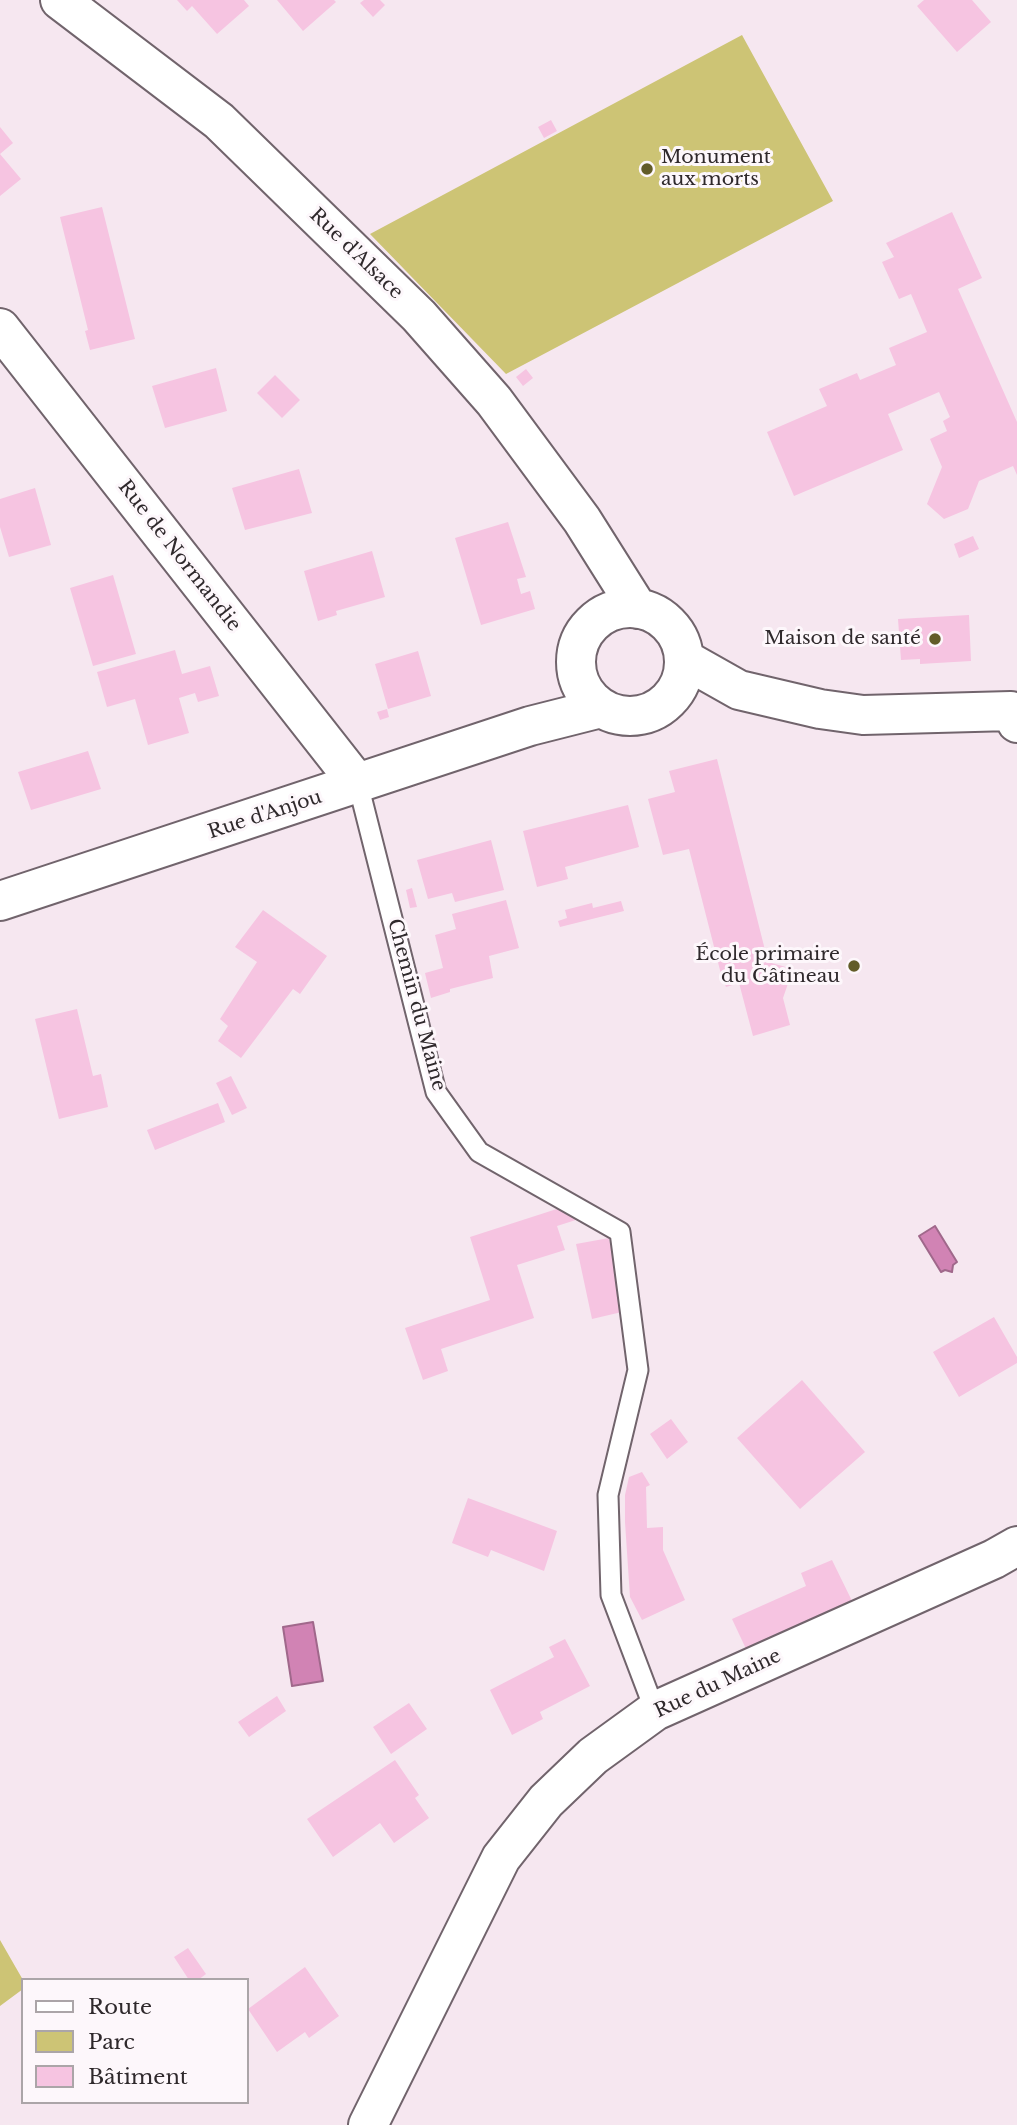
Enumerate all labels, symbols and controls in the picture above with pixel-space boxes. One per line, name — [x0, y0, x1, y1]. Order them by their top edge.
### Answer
place label: Monument aux morts — [661, 147, 771, 191]
marker: Monument aux morts — [639, 161, 655, 177]
street label: Rue d'Alsace — [305, 204, 407, 304]
street label: Rue de Normandie — [113, 476, 245, 636]
place label: Maison de santé — [764, 628, 921, 650]
marker: Maison de santé — [927, 631, 943, 647]
street label: Rue d'Anjou — [205, 786, 325, 844]
street label: Chemin du Maine — [382, 916, 450, 1094]
place label: École primaire du Gâtineau — [696, 944, 840, 988]
marker: École primaire du Gâtineau — [846, 958, 862, 974]
street label: Rue du Maine — [651, 1645, 785, 1723]
legend — [21, 1978, 248, 2104]
text: Route — [88, 1994, 152, 2020]
text: Parc — [88, 2029, 135, 2055]
text: Bâtiment — [88, 2064, 188, 2090]

